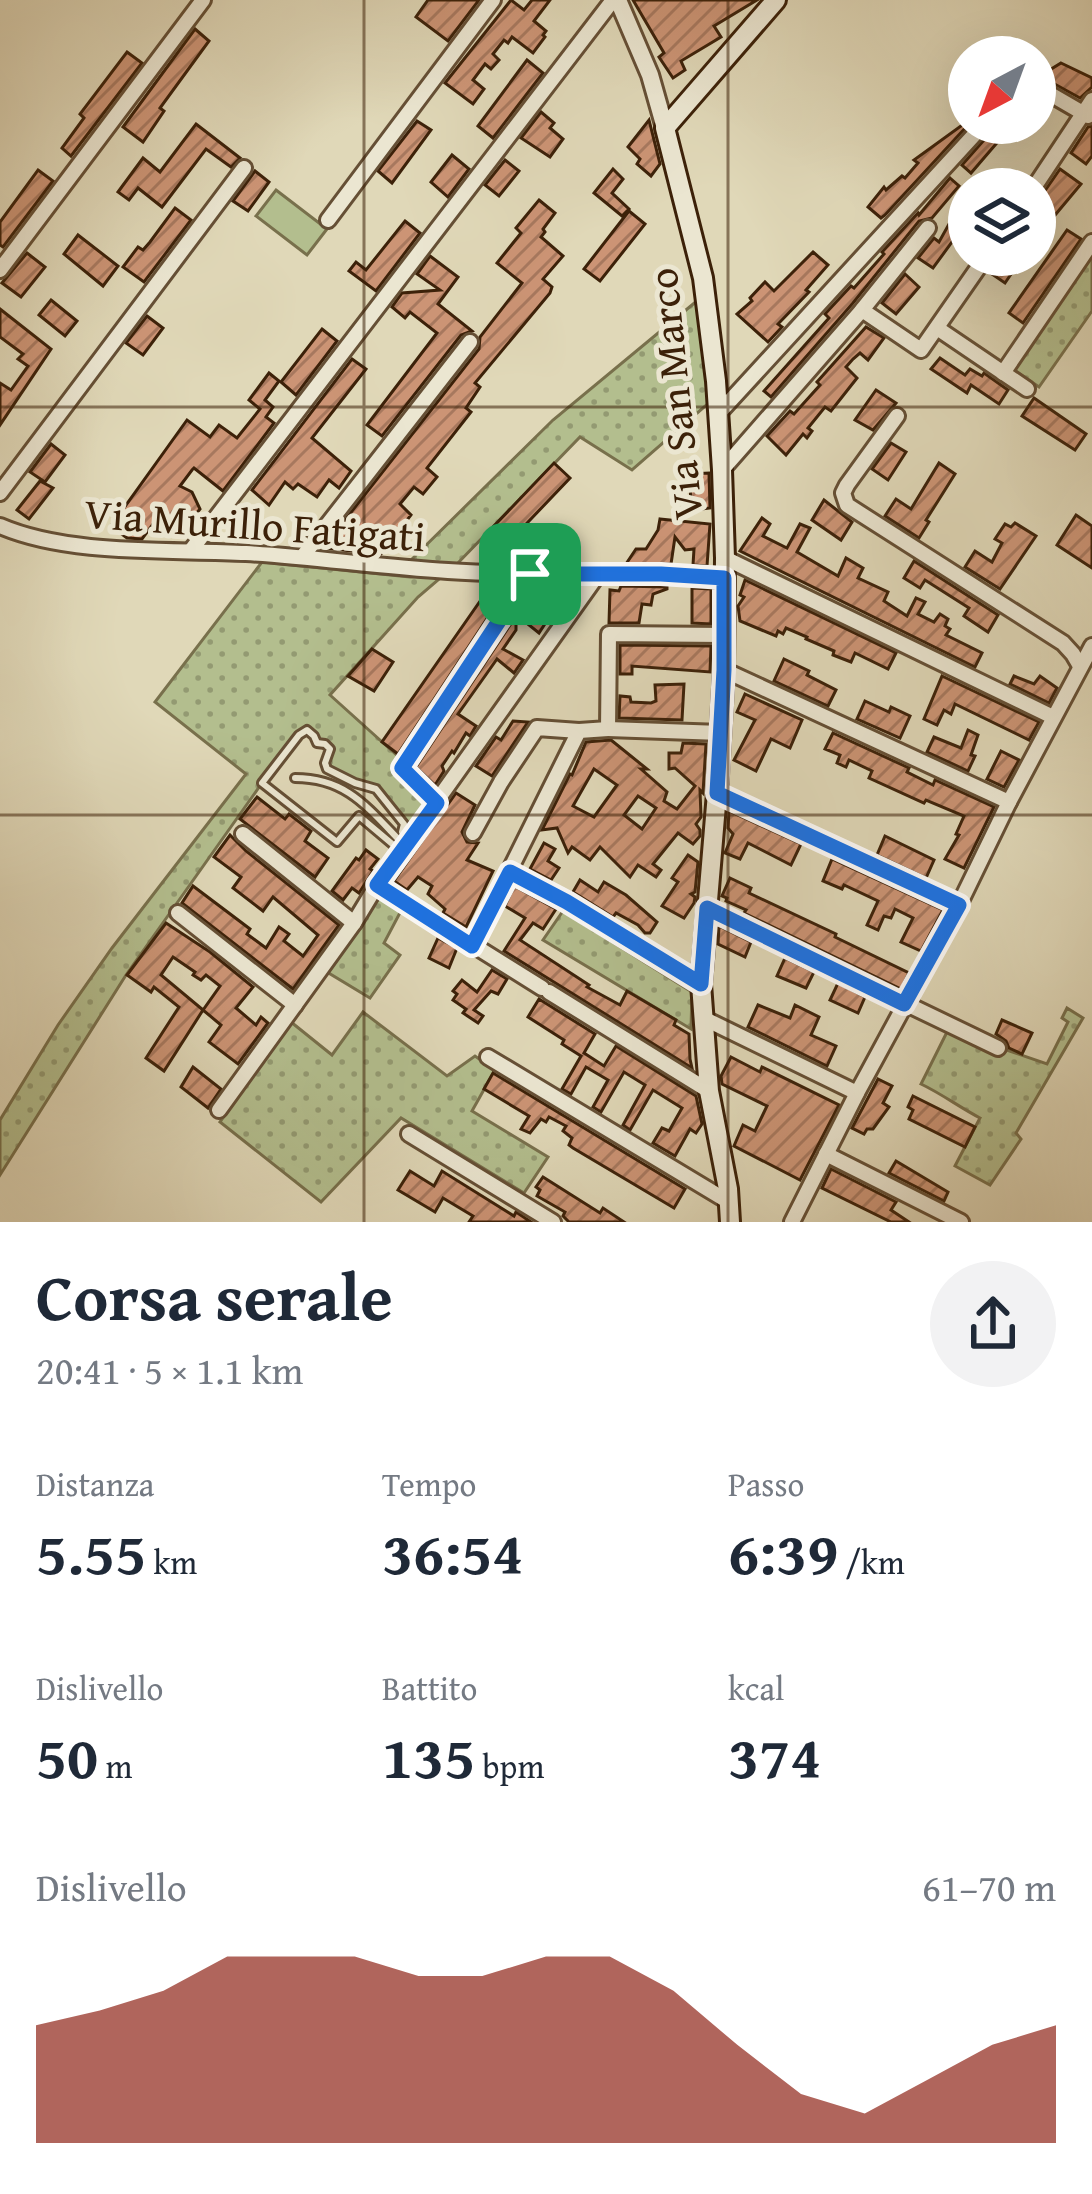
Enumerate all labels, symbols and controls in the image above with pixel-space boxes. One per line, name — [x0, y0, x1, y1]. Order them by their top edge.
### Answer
north arrow — [948, 36, 1056, 144]
map controls — [948, 36, 1056, 276]
button: layers — [948, 168, 1056, 276]
street label: Via San Marco — [630, 265, 718, 523]
street label: Via Murillo Fatigati — [82, 482, 428, 566]
pin — [479, 523, 581, 625]
icon: arrive — [497, 541, 563, 607]
text: Corsa serale — [36, 1247, 393, 1344]
button: share — [930, 1261, 1056, 1387]
text: 20:41 · 5 × 1.1 km — [36, 1341, 303, 1398]
text: Distanza — [36, 1460, 154, 1508]
text: Tempo — [382, 1460, 476, 1508]
text: Passo — [728, 1460, 804, 1508]
text: 5.55 — [36, 1508, 146, 1596]
text: 36:54 — [382, 1508, 523, 1596]
text: 6:39 — [728, 1508, 838, 1596]
text: km — [146, 1538, 197, 1586]
text: /km — [838, 1538, 905, 1586]
text: Dislivello — [36, 1664, 163, 1712]
text: Battito — [382, 1664, 477, 1712]
text: kcal — [728, 1664, 784, 1712]
text: 50 — [36, 1712, 98, 1800]
text: 135 — [382, 1712, 475, 1800]
text: 374 — [728, 1712, 821, 1800]
text: m — [98, 1742, 132, 1790]
text: bpm — [475, 1742, 544, 1790]
text: Dislivello — [36, 1858, 187, 1915]
text: 61–70 m — [922, 1858, 1056, 1915]

